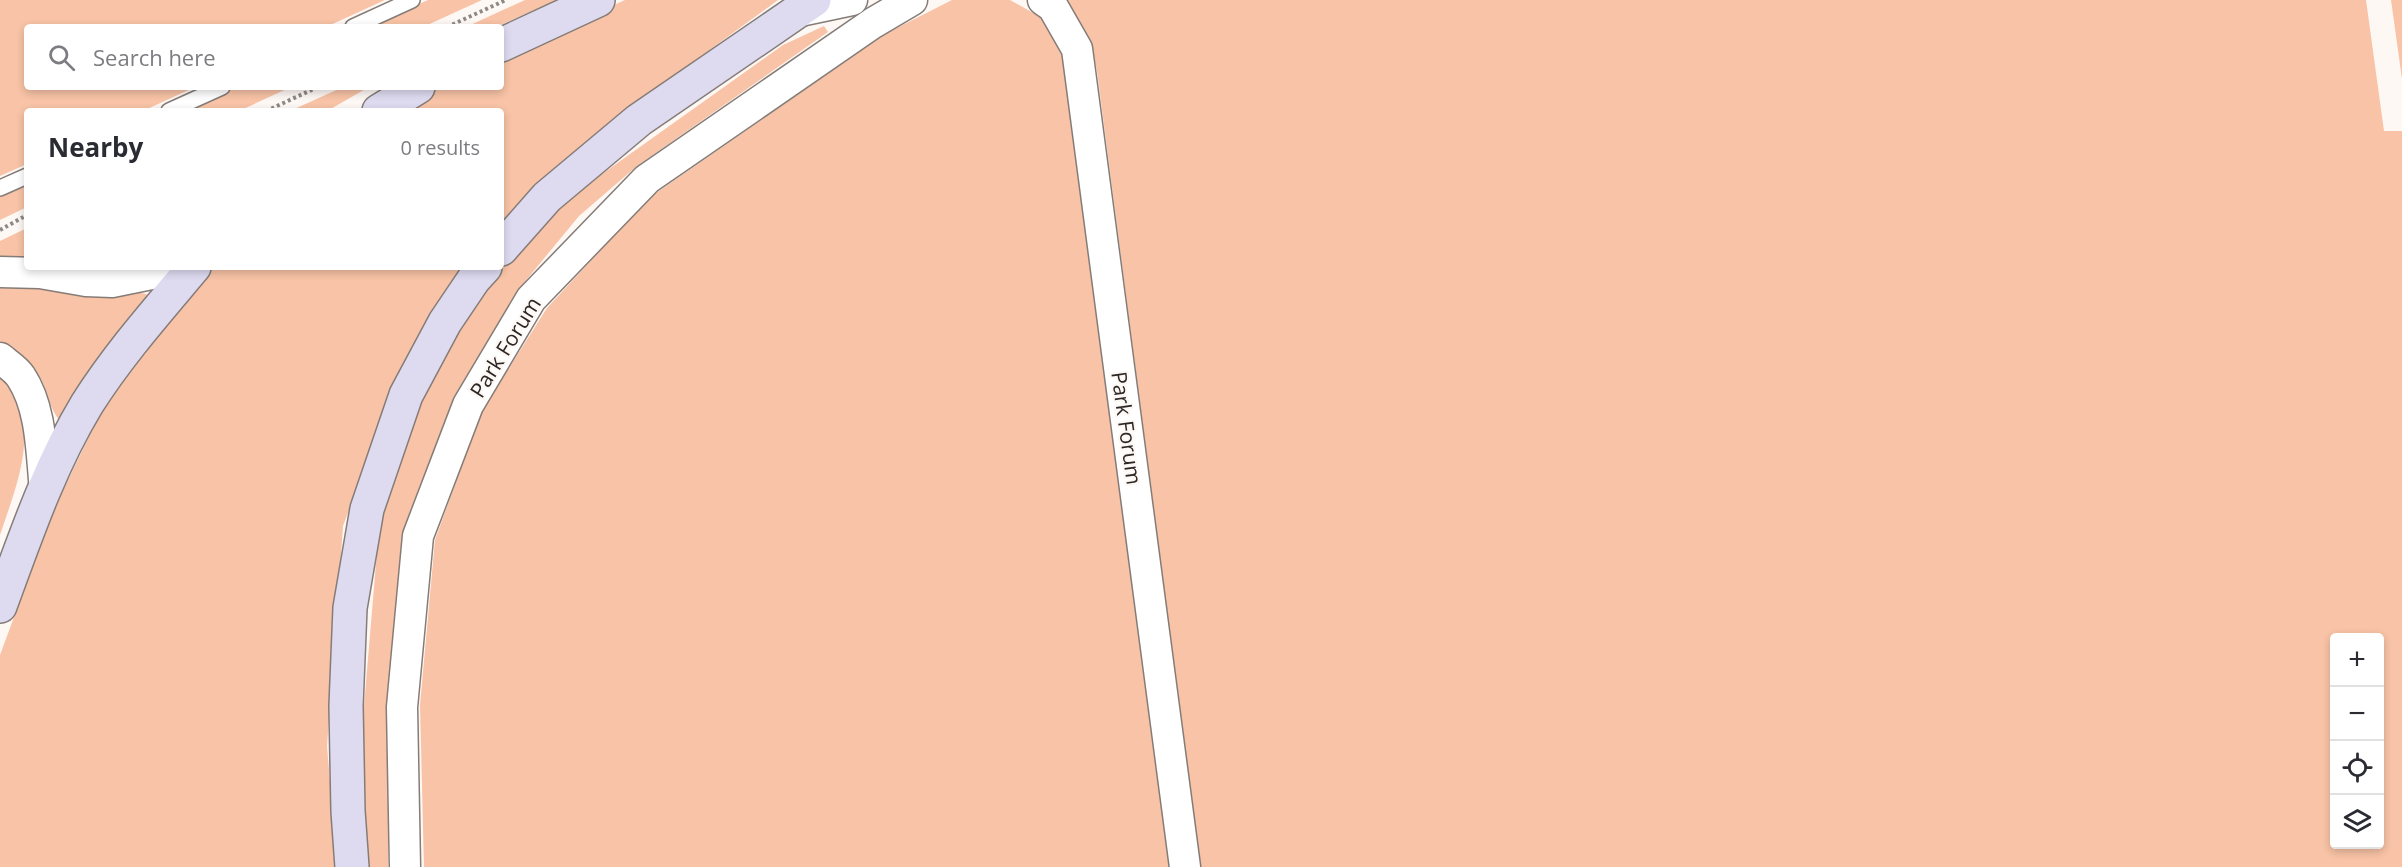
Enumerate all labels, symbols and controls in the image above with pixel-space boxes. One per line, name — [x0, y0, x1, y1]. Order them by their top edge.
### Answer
search box — [24, 24, 504, 90]
icon: search — [45, 41, 78, 74]
text: Search here — [93, 42, 216, 72]
text: Nearby — [48, 129, 143, 165]
text: 0 results — [400, 134, 480, 161]
street label: Park Forum — [463, 291, 547, 403]
street label: Park Forum — [1105, 370, 1149, 486]
map controls — [2330, 633, 2384, 849]
button: + — [2330, 633, 2384, 687]
button: − — [2330, 687, 2384, 741]
button: locate — [2330, 741, 2384, 795]
button: layers — [2330, 795, 2384, 849]

